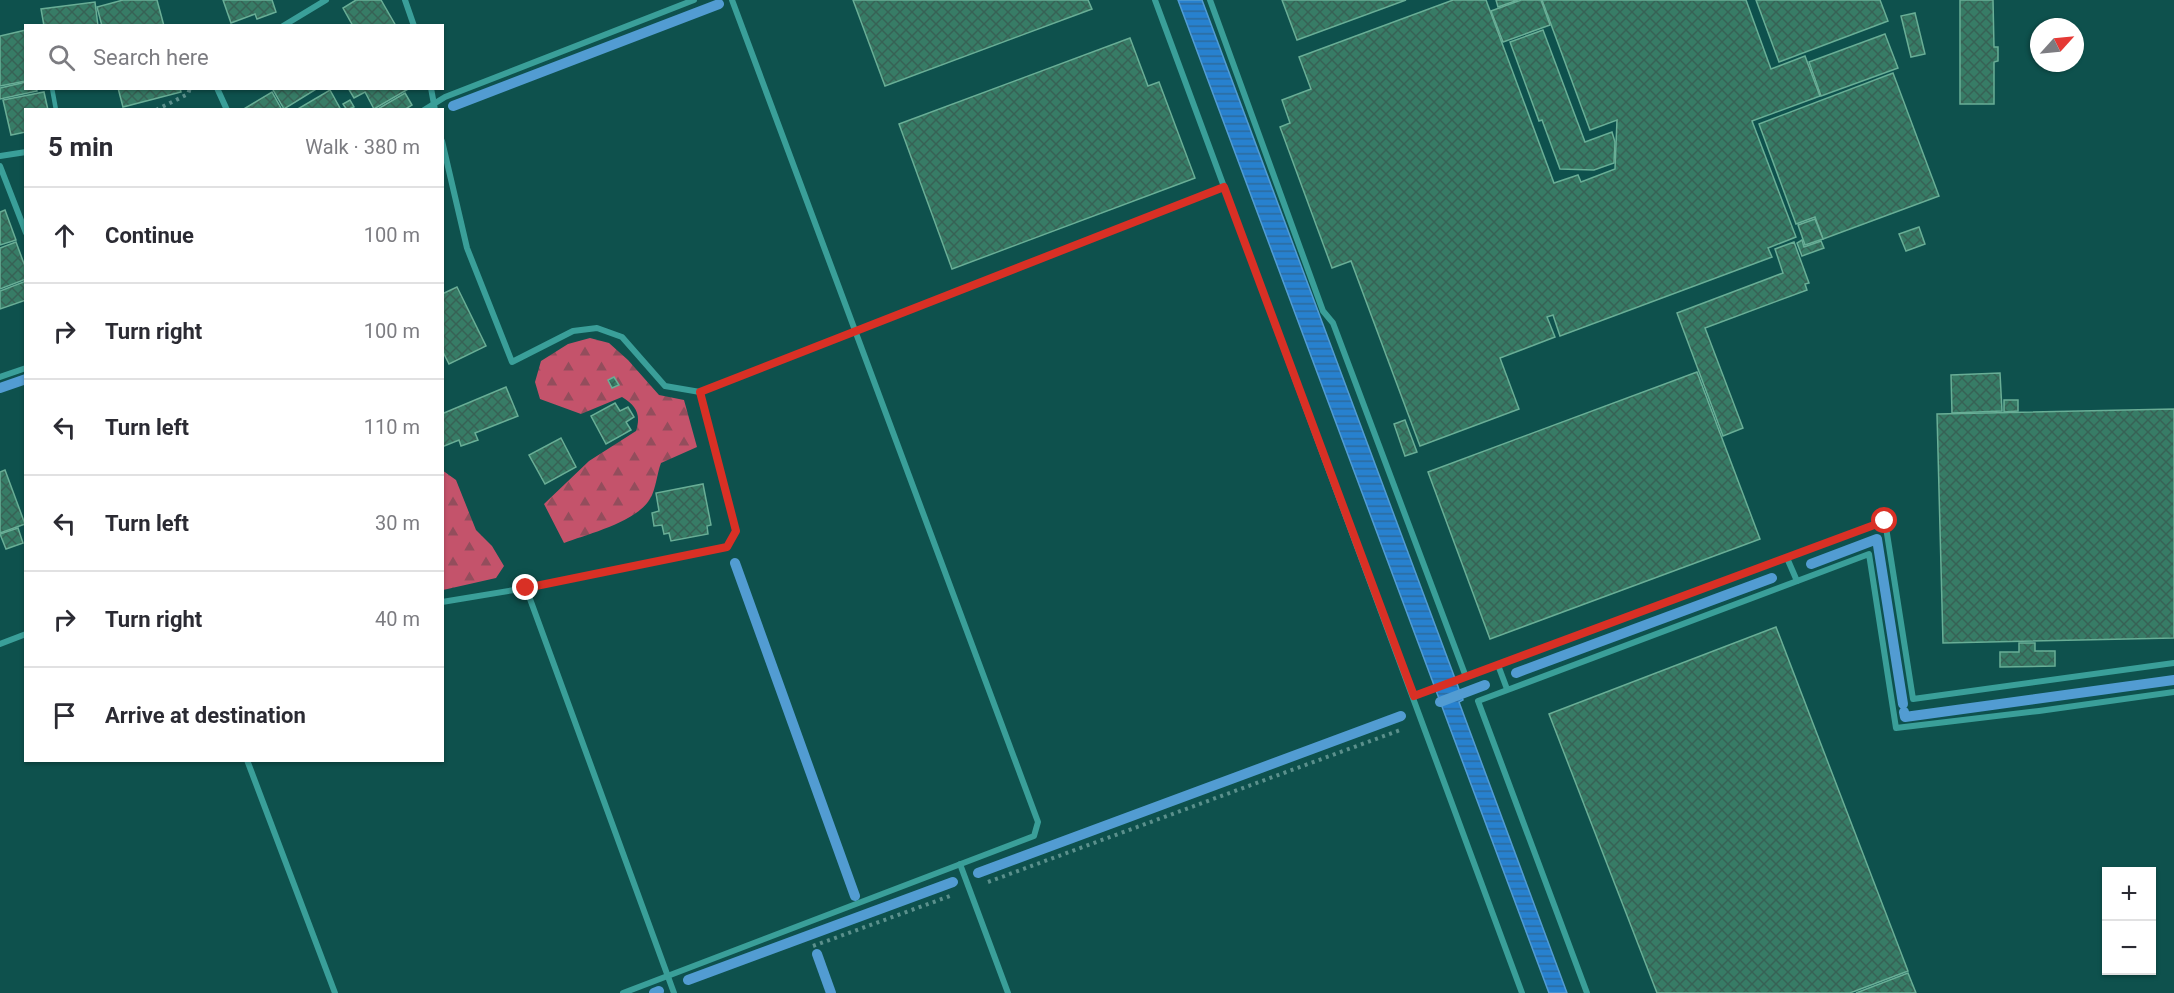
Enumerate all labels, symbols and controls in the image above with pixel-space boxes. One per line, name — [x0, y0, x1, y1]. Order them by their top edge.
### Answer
north arrow — [2030, 18, 2084, 72]
search box — [24, 24, 444, 90]
icon: search — [45, 41, 78, 74]
text: Search here — [93, 45, 209, 70]
text: 5 min — [48, 132, 113, 162]
text: Walk · 380 m — [305, 135, 420, 159]
icon: ahead — [48, 219, 81, 252]
text: Continue — [105, 223, 194, 248]
text: 100 m — [364, 223, 420, 247]
icon: right — [48, 315, 81, 348]
text: Turn right — [105, 319, 202, 344]
text: 100 m — [364, 319, 420, 343]
icon: left — [48, 411, 81, 444]
text: Turn left — [105, 415, 189, 440]
text: 110 m — [364, 415, 420, 439]
icon: left — [48, 507, 81, 540]
route start — [1871, 507, 1897, 533]
text: Turn left — [105, 511, 189, 536]
text: 30 m — [375, 511, 420, 535]
route end — [512, 574, 538, 600]
icon: right — [48, 603, 81, 636]
text: Turn right — [105, 607, 202, 632]
text: 40 m — [375, 607, 420, 631]
icon: arrive — [48, 699, 81, 732]
text: Arrive at destination — [105, 703, 306, 728]
map controls — [2102, 867, 2156, 975]
button: + — [2102, 867, 2156, 921]
button: − — [2102, 921, 2156, 975]

